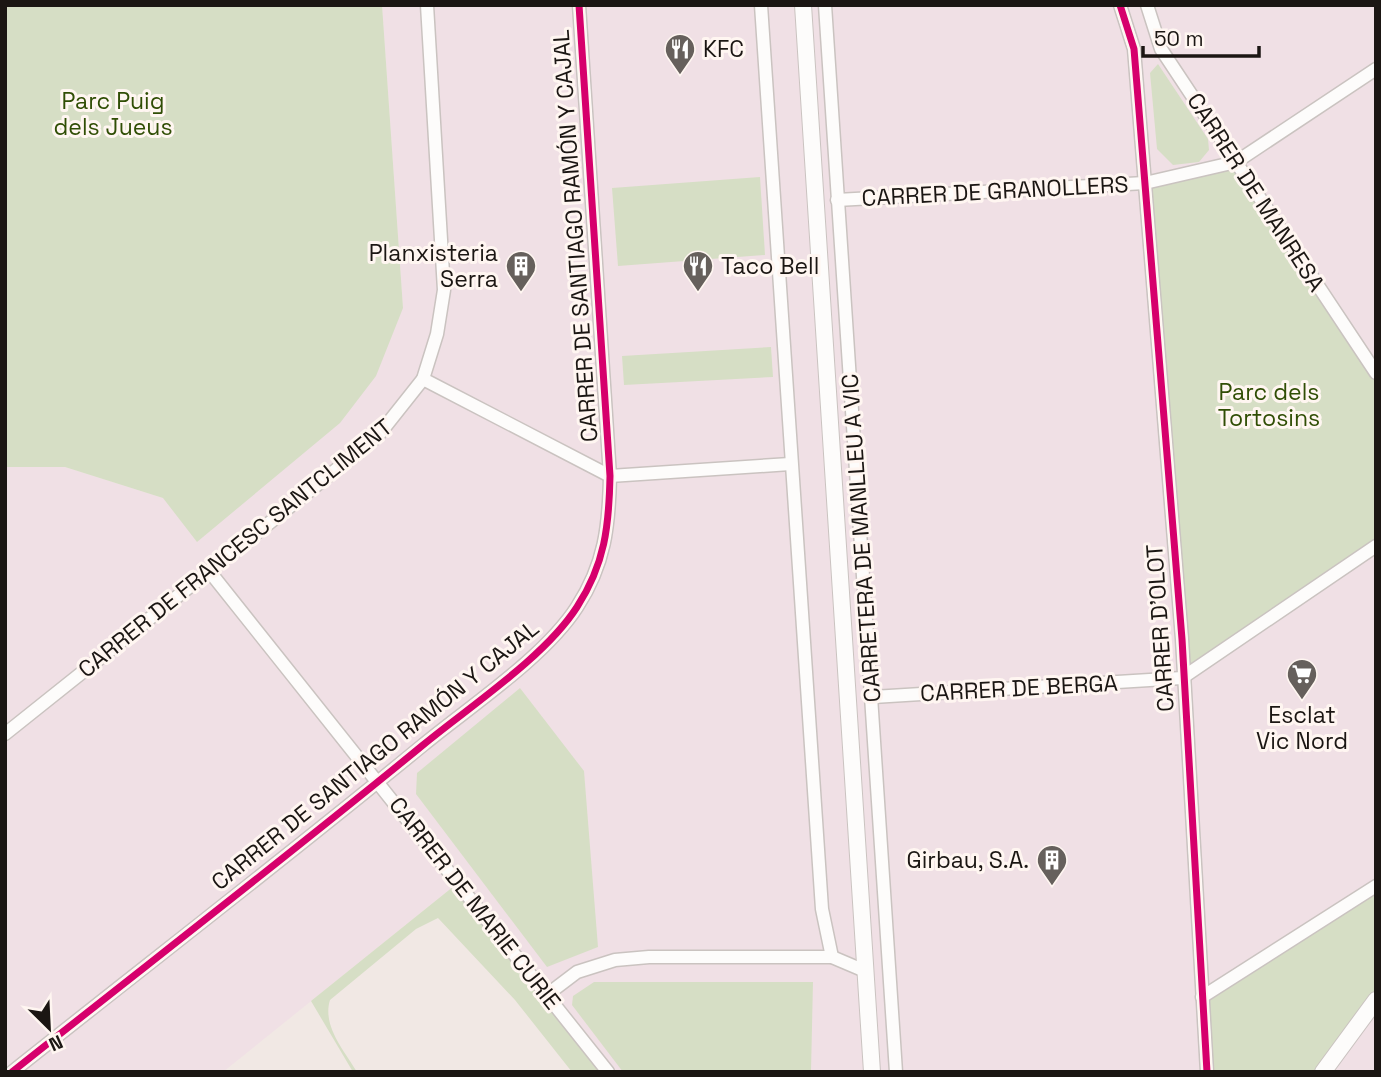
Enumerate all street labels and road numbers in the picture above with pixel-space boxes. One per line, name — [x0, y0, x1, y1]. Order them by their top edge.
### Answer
street label: CARRER DE SANTIAGO RAMÓN Y CAJAL — [546, 29, 604, 443]
street label: CARRER DE MANRESA — [1180, 87, 1332, 297]
street label: CARRER DE GRANOLLERS — [861, 169, 1129, 213]
street label: CARRETERA DE MANLLEU A VIC — [835, 373, 887, 703]
street label: CARRER DE FRANCESC SANTCLIMENT — [72, 412, 398, 684]
street label: CARRER D'OLOT — [1139, 543, 1181, 713]
street label: CARRER DE SANTIAGO RAMÓN Y CAJAL — [205, 613, 545, 897]
street label: CARRER DE BERGA — [919, 668, 1119, 708]
street label: CARRER DE MARIE CURIE — [382, 790, 568, 1016]

